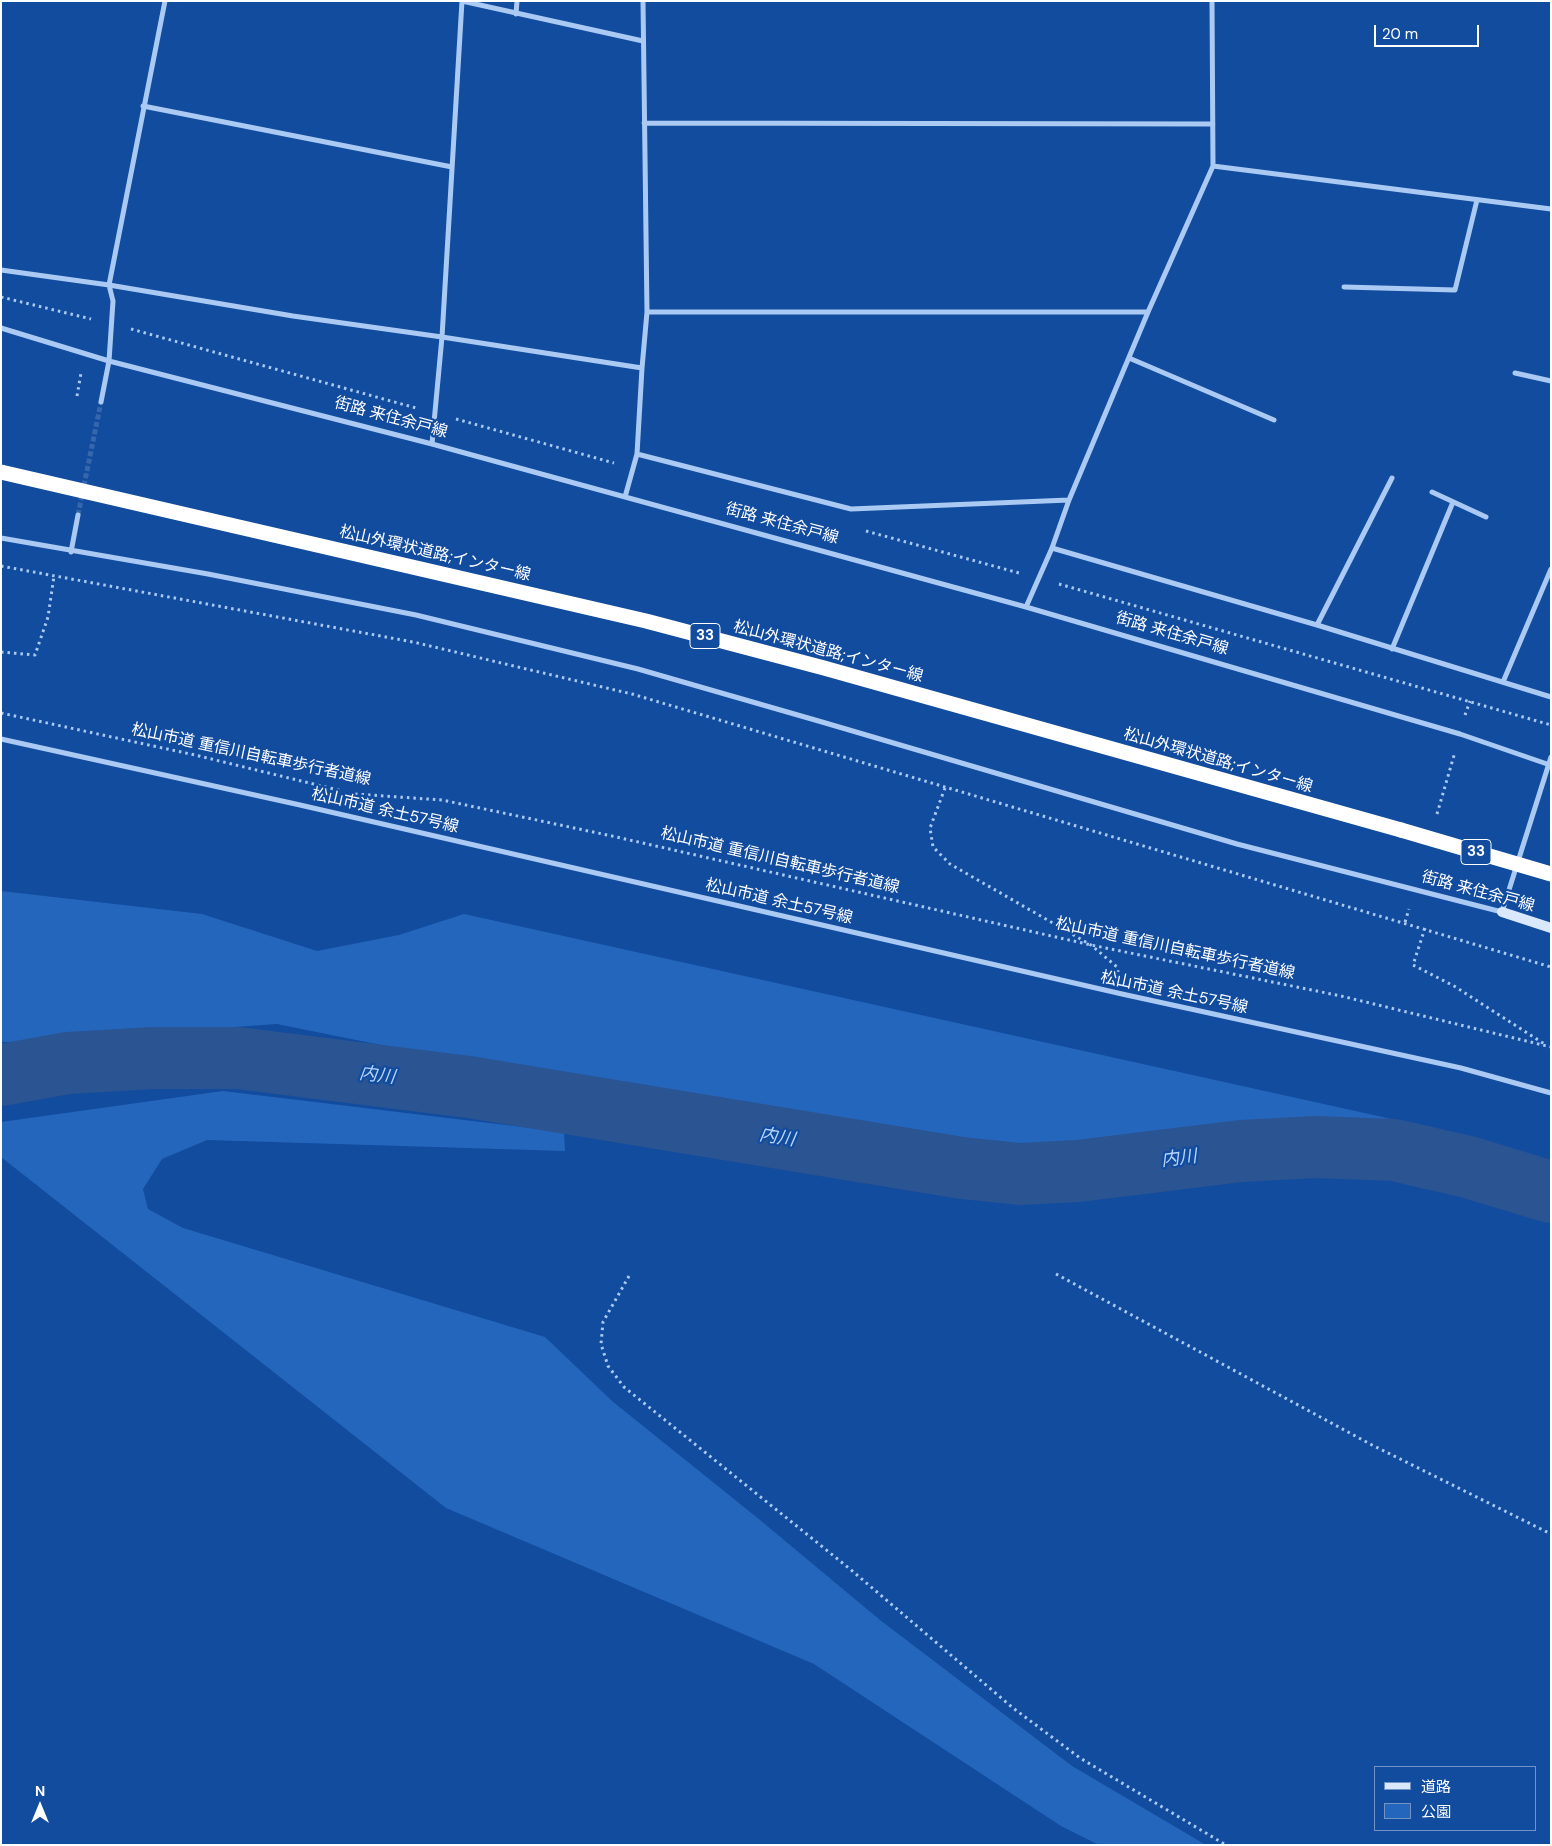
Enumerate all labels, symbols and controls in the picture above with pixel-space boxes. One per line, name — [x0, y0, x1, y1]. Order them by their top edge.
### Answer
scale bar — [1377, 15, 1482, 47]
text: 20 m — [1382, 24, 1418, 44]
street label: 街路 来住余戸線 — [332, 394, 450, 442]
street label: 街路 来住余戸線 — [723, 500, 841, 548]
street label: 松山外環状道路;インター線 — [338, 523, 532, 585]
street label: 街路 来住余戸線 — [1113, 609, 1231, 659]
street label: 松山外環状道路;インター線 — [731, 617, 925, 687]
road number: 33 — [690, 624, 720, 648]
street label: 松山市道 重信川自転車歩行者道線 — [130, 720, 372, 790]
street label: 松山外環状道路;インター線 — [1121, 725, 1315, 797]
street label: 松山市道 余土57号線 — [310, 785, 460, 837]
street label: 松山市道 重信川自転車歩行者道線 — [659, 824, 901, 898]
road number: 33 — [1461, 840, 1491, 864]
street label: 街路 来住余戸線 — [1419, 868, 1537, 916]
street label: 松山市道 余土57号線 — [704, 876, 854, 928]
street label: 松山市道 重信川自転車歩行者道線 — [1054, 914, 1296, 984]
street label: 松山市道 余土57号線 — [1099, 968, 1249, 1018]
water label: 内川 — [358, 1063, 396, 1089]
water label: 内川 — [758, 1125, 796, 1151]
water label: 内川 — [1160, 1146, 1198, 1172]
legend — [1374, 1766, 1537, 1831]
text: 道路 — [1421, 1777, 1451, 1797]
north arrow — [15, 1781, 65, 1831]
text: N — [35, 1782, 45, 1800]
text: 公園 — [1421, 1802, 1451, 1822]

